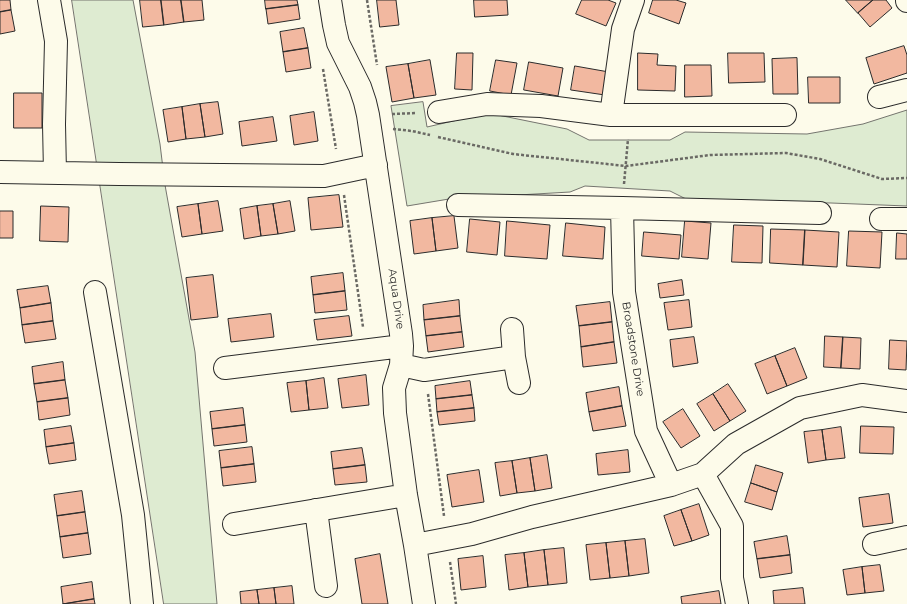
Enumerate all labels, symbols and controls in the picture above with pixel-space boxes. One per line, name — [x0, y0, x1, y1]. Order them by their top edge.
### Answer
street label: Aqua Drive — [385, 268, 407, 330]
street label: Broadstone Drive — [619, 301, 647, 397]

